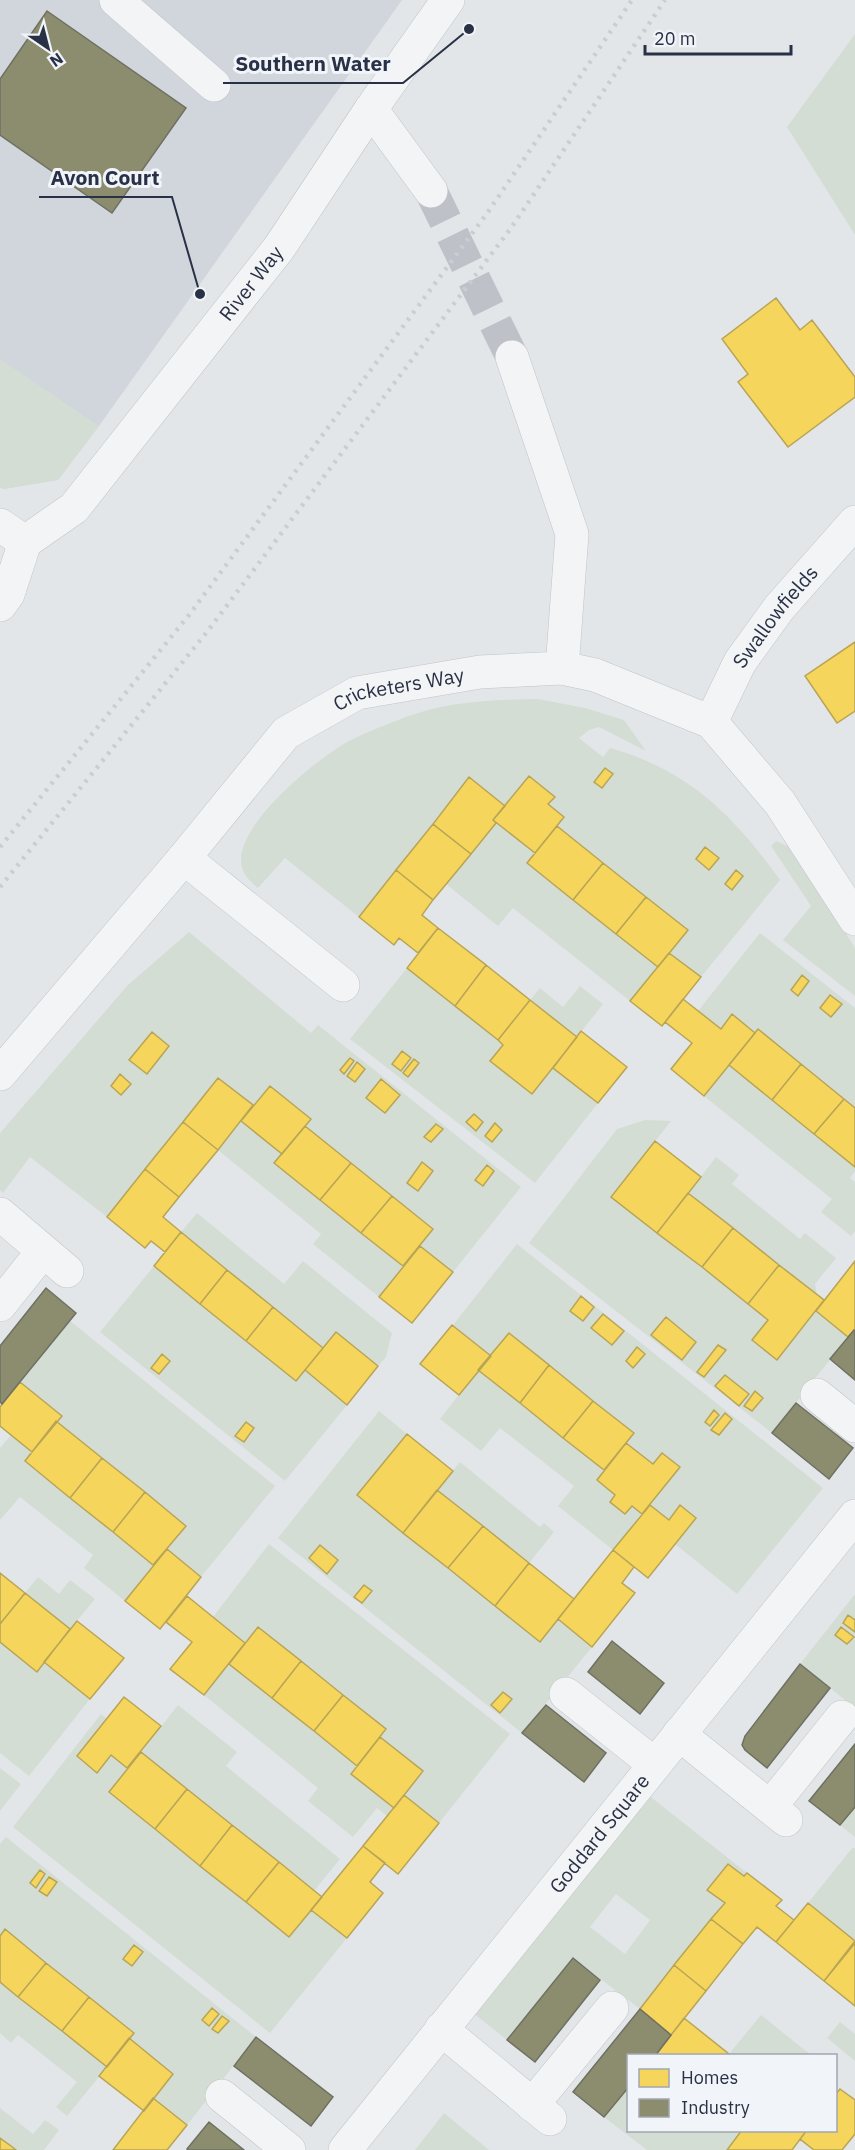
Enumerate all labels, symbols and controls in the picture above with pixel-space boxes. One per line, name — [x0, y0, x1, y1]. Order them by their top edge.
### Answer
north arrow — [18, 18, 78, 78]
scale bar — [645, 18, 790, 56]
text: 20 m — [654, 27, 696, 50]
callout: Southern Water — [223, 44, 403, 83]
text: N — [46, 49, 67, 72]
text: Southern Water — [235, 49, 391, 77]
callout: Avon Court — [39, 158, 172, 197]
text: Avon Court — [51, 163, 159, 191]
street label: River Way — [213, 240, 289, 326]
street label: Swallowfields — [726, 559, 824, 673]
street label: Cricketers Way — [328, 661, 466, 717]
street label: Goddard Square — [543, 1768, 655, 1899]
legend — [627, 2054, 837, 2132]
text: Homes — [681, 2066, 738, 2089]
text: Industry — [681, 2096, 750, 2119]

